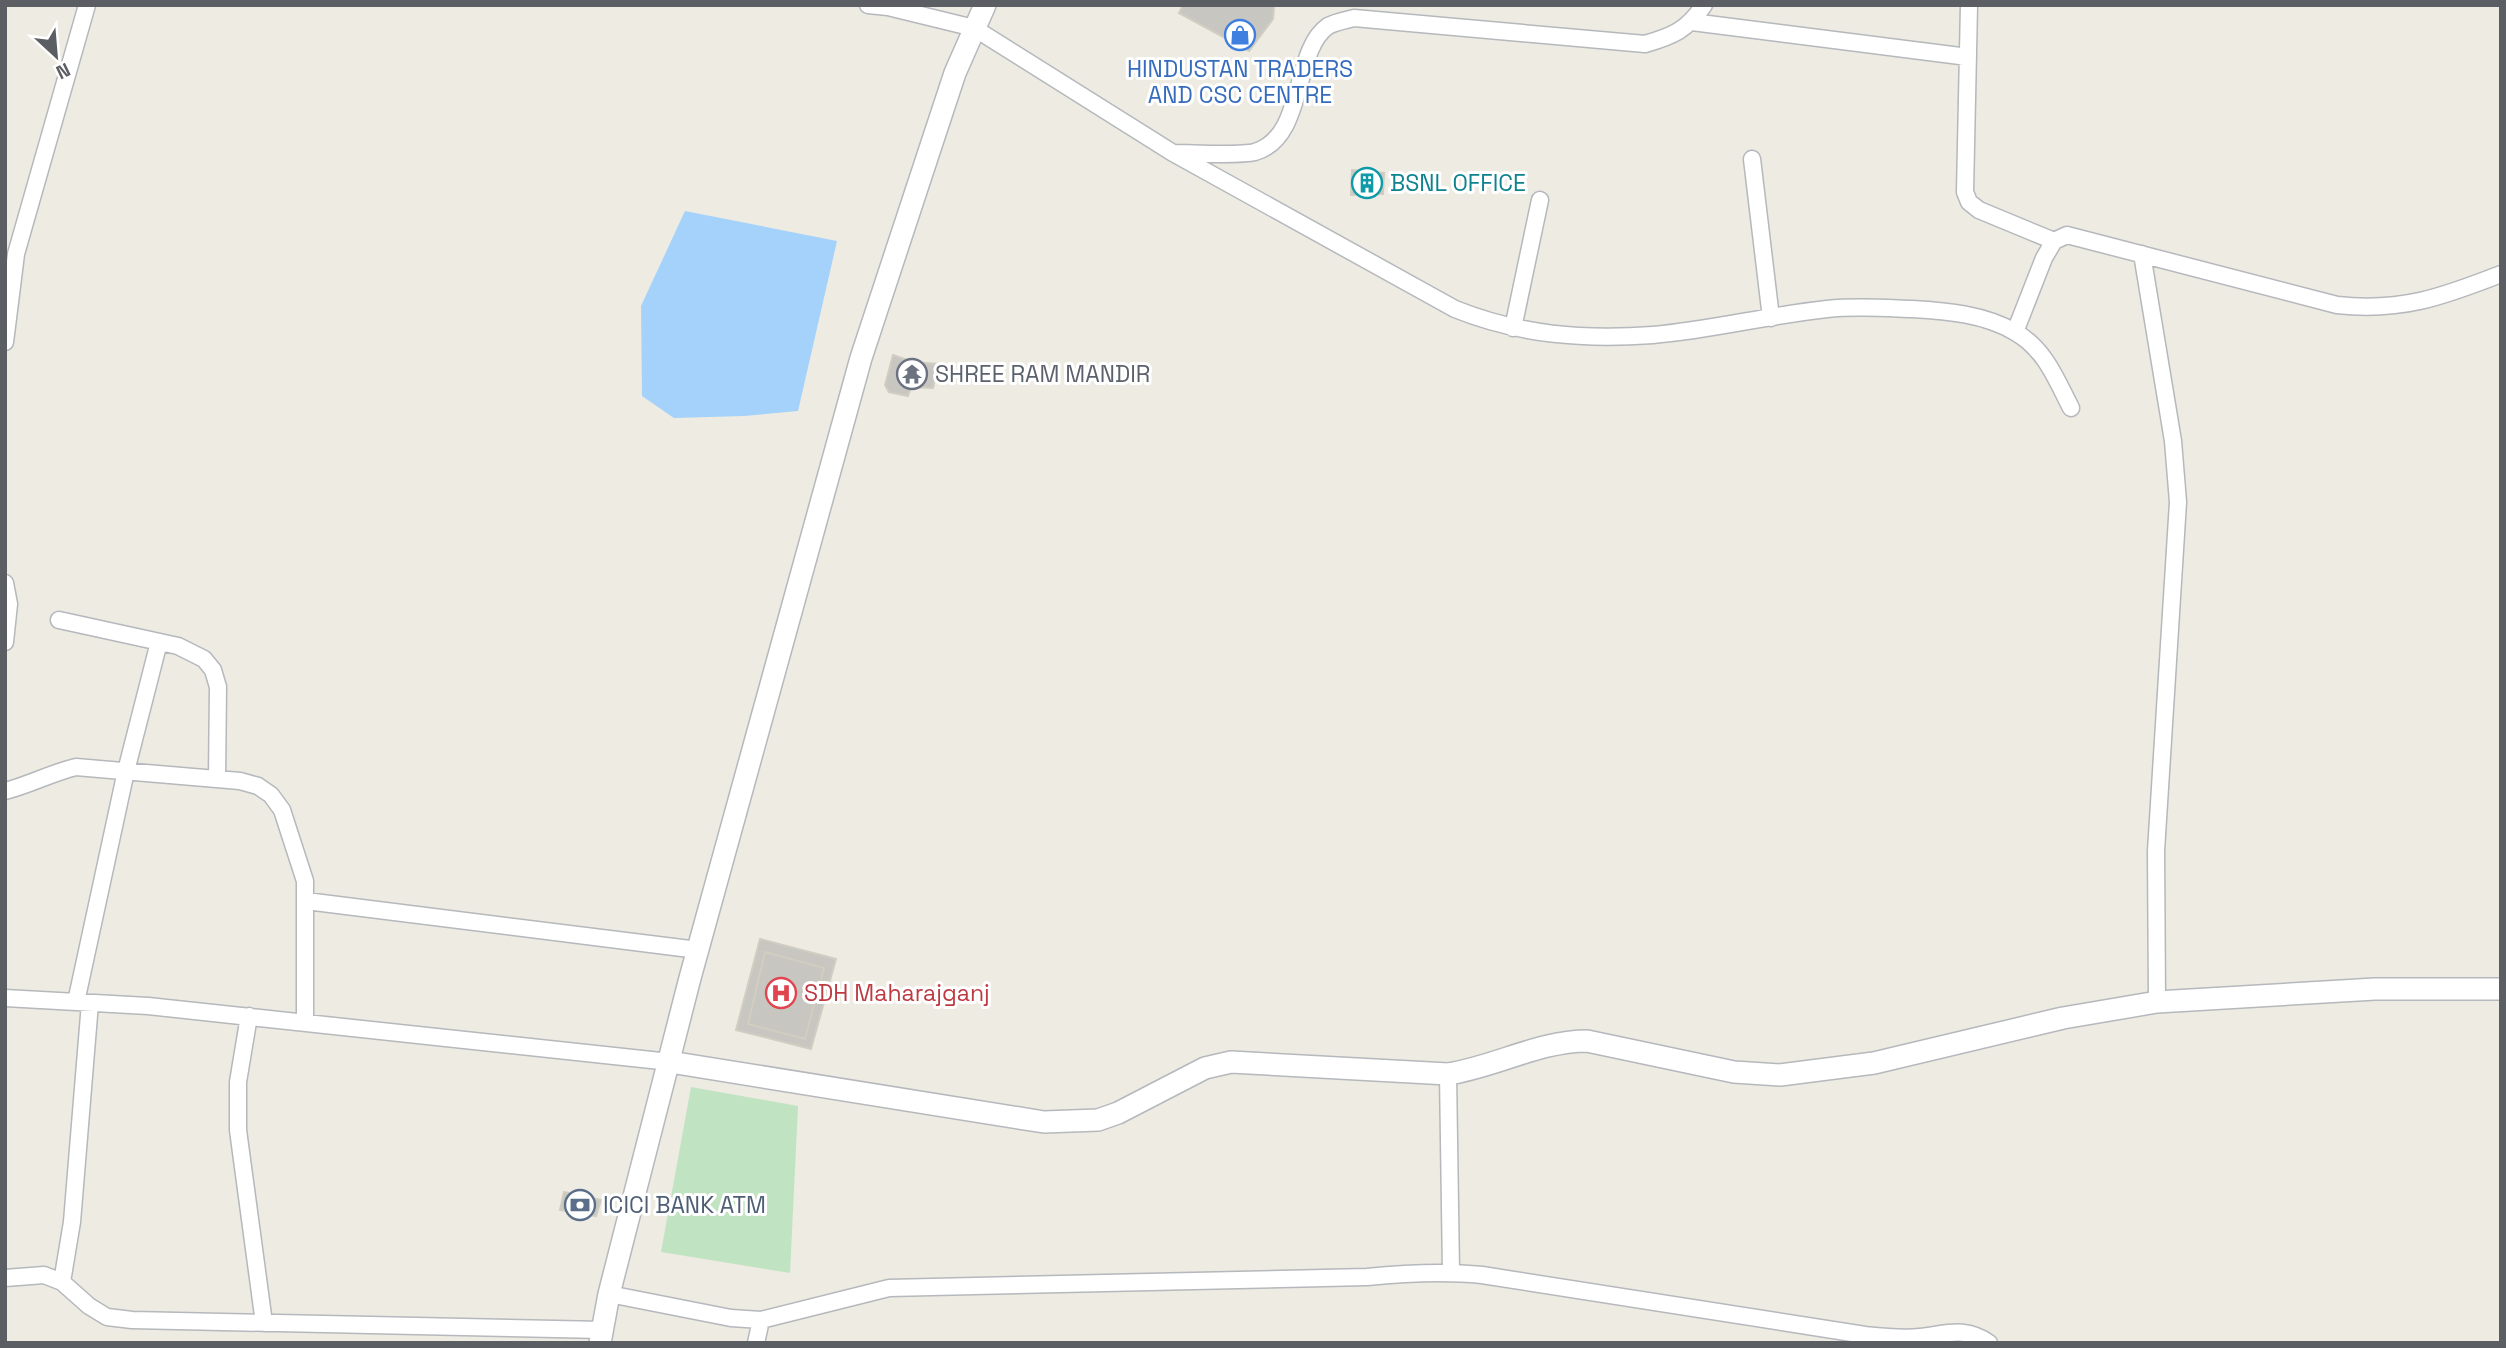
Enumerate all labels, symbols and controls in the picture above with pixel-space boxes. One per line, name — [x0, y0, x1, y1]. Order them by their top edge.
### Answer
shop icon: HINDUSTAN TRADERS AND CSC CENTRE — [1223, 18, 1257, 52]
north arrow — [21, 21, 91, 91]
place label: HINDUSTAN TRADERS AND CSC CENTRE — [1127, 54, 1353, 110]
text: N — [52, 57, 74, 85]
building icon: BSNL OFFICE — [1350, 166, 1384, 200]
place label: BSNL OFFICE — [1390, 168, 1526, 198]
temple icon: SHREE RAM MANDIR — [895, 357, 929, 391]
place label: SHREE RAM MANDIR — [935, 359, 1150, 389]
hospital icon: SDH Maharajganj — [764, 976, 798, 1010]
place label: SDH Maharajganj — [804, 978, 990, 1008]
bank icon: ICICI BANK ATM — [563, 1188, 597, 1222]
place label: ICICI BANK ATM — [603, 1190, 766, 1220]

